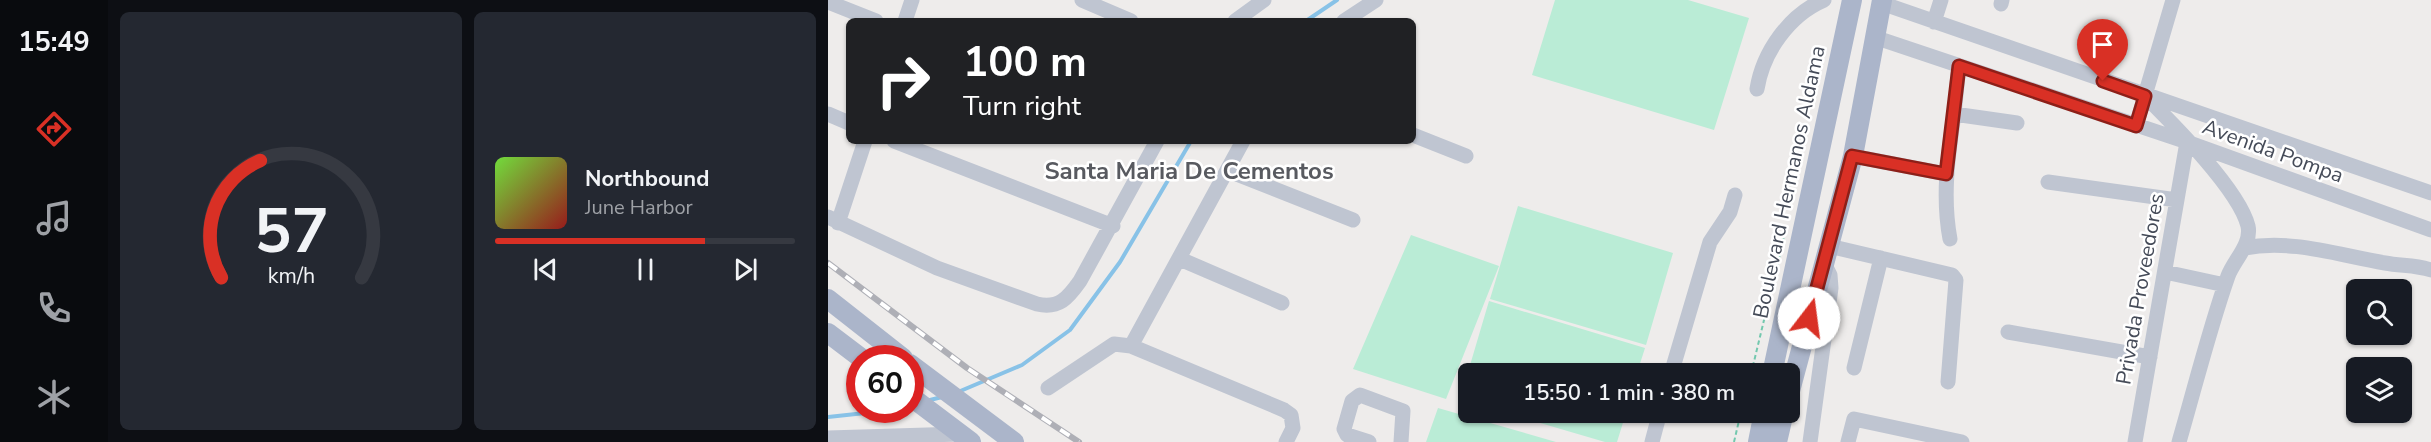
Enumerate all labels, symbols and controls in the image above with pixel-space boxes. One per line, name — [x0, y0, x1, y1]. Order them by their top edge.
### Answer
pin — [2077, 19, 2128, 81]
text: 15:49 — [18, 24, 90, 61]
icon: arrive — [2086, 28, 2119, 61]
text: 100 m — [963, 34, 1087, 91]
icon: right — [864, 42, 942, 120]
street label: Boulevard Hermanos Aldama — [1746, 43, 1832, 321]
text: Turn right — [963, 88, 1081, 125]
icon: directions — [33, 108, 75, 150]
street label: Avenida Pompa — [2199, 113, 2347, 189]
district label: Santa Maria De Cementos — [1044, 155, 1334, 187]
text: Northbound — [585, 164, 709, 194]
text: 57 — [254, 189, 328, 274]
street label: Privada Proveedores — [2109, 191, 2171, 387]
text: June Harbor — [585, 194, 693, 221]
icon: music — [33, 197, 75, 239]
icon: previous — [529, 253, 562, 286]
icon: pause — [629, 253, 662, 286]
icon: next — [729, 253, 762, 286]
text: km/h — [267, 261, 315, 291]
map controls — [2346, 279, 2412, 423]
button: search — [2346, 279, 2412, 345]
position arrow — [1777, 286, 1841, 350]
icon: phone — [33, 287, 75, 329]
speed limit sign: 60 — [846, 345, 924, 423]
button: layers — [2346, 357, 2412, 423]
icon: climate — [33, 376, 75, 418]
text: 15:50 · 1 min · 380 m — [1523, 378, 1735, 408]

